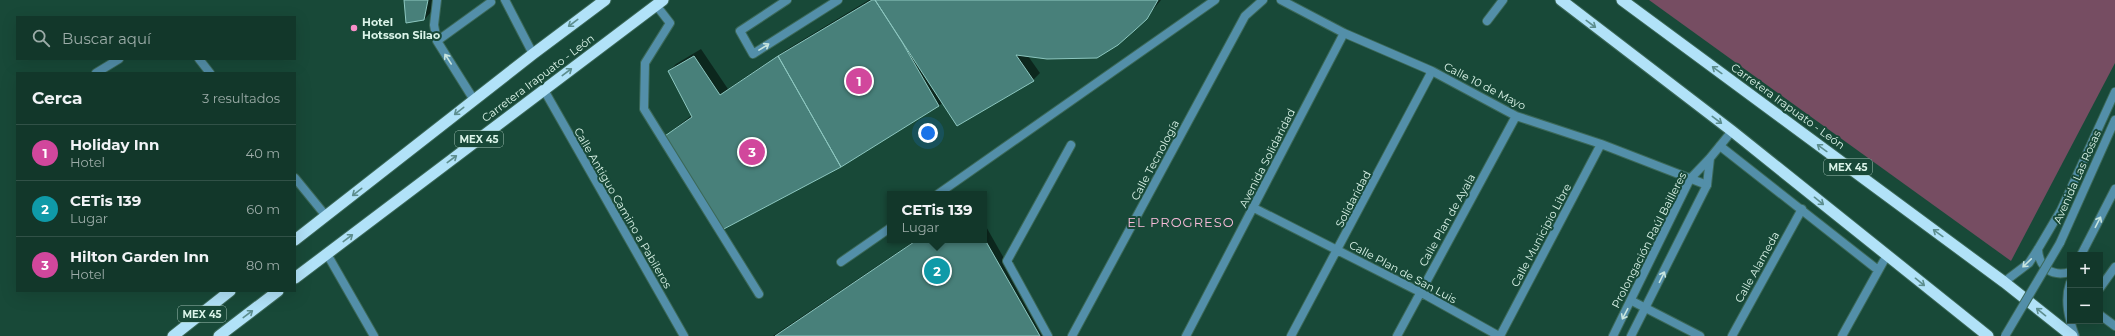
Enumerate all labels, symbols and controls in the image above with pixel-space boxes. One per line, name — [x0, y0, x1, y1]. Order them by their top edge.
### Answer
place label: Hotel Hotsson Silao — [362, 15, 440, 42]
search box — [16, 16, 296, 60]
one-way arrow — [568, 19, 579, 28]
one-way arrow — [1586, 19, 1597, 28]
marker: Hotel Hotsson Silao — [349, 23, 359, 33]
icon: search — [30, 27, 52, 49]
text: Buscar aquí — [62, 29, 151, 48]
street label: Carretera Irapuato - León — [479, 31, 597, 125]
one-way arrow — [758, 43, 769, 51]
one-way arrow — [444, 53, 452, 64]
street label: Calle 10 de Mayo — [1442, 59, 1528, 113]
street label: Carretera Irapuato - León — [1728, 60, 1848, 152]
pin: 1 — [846, 66, 872, 96]
one-way arrow — [1712, 66, 1723, 75]
one-way arrow — [561, 68, 572, 77]
text: Cerca — [32, 88, 82, 108]
text: 3 resultados — [202, 90, 280, 106]
street label: Avenida Solidaridad — [1236, 106, 1298, 210]
one-way arrow — [454, 107, 465, 116]
one-way arrow — [1711, 116, 1722, 124]
street label: Calle Tecnología — [1128, 117, 1182, 203]
your location — [918, 123, 938, 143]
street label: Calle Antiguo Camino a Pabileros — [571, 125, 675, 291]
street label: Avenida Las Rosas — [2050, 128, 2104, 226]
road number: MEX 45 — [455, 131, 503, 147]
text: Holiday Inn — [70, 135, 159, 154]
pin: 3 — [739, 137, 765, 167]
one-way arrow — [1817, 143, 1828, 152]
text: 1 — [42, 145, 48, 161]
text: 40 m — [246, 145, 280, 161]
text: Hotel — [70, 154, 105, 170]
one-way arrow — [447, 155, 458, 164]
road number: MEX 45 — [1824, 159, 1872, 175]
street label: Solidaridad — [1332, 168, 1374, 230]
street label: Prolongación Raúl Bailleres — [1609, 169, 1690, 310]
street label: Calle Plan de Ayala — [1416, 171, 1478, 269]
street label: Calle Municipio Libre — [1508, 181, 1574, 289]
one-way arrow — [352, 187, 363, 196]
text: CETis 139 — [70, 191, 141, 210]
popup — [887, 191, 987, 243]
one-way arrow — [1813, 196, 1824, 205]
text: CETis 139 — [901, 200, 973, 219]
text: 2 — [41, 201, 49, 217]
text: 60 m — [246, 201, 280, 217]
text: Lugar — [70, 210, 108, 226]
district label: EL PROGRESO — [1127, 214, 1235, 230]
one-way arrow — [2095, 216, 2102, 228]
text: Lugar — [901, 219, 939, 235]
street label: Calle Alameda — [1732, 229, 1782, 305]
one-way arrow — [1933, 229, 1944, 237]
one-way arrow — [343, 234, 354, 242]
street label: Calle Plan de San Luis — [1347, 238, 1460, 307]
text: Hilton Garden Inn — [70, 247, 209, 266]
map controls — [2067, 252, 2103, 324]
button: + — [2067, 252, 2103, 288]
pin: 2 — [924, 256, 950, 286]
text: 3 — [41, 257, 49, 273]
text: 80 m — [246, 257, 280, 273]
one-way arrow — [2022, 258, 2032, 268]
text: Hotel — [70, 266, 105, 282]
one-way arrow — [1659, 271, 1666, 283]
one-way arrow — [1915, 278, 1926, 286]
button: − — [2067, 288, 2103, 324]
road number: MEX 45 — [178, 306, 226, 322]
one-way arrow — [2036, 307, 2047, 316]
one-way arrow — [1621, 308, 1628, 320]
one-way arrow — [243, 309, 254, 318]

